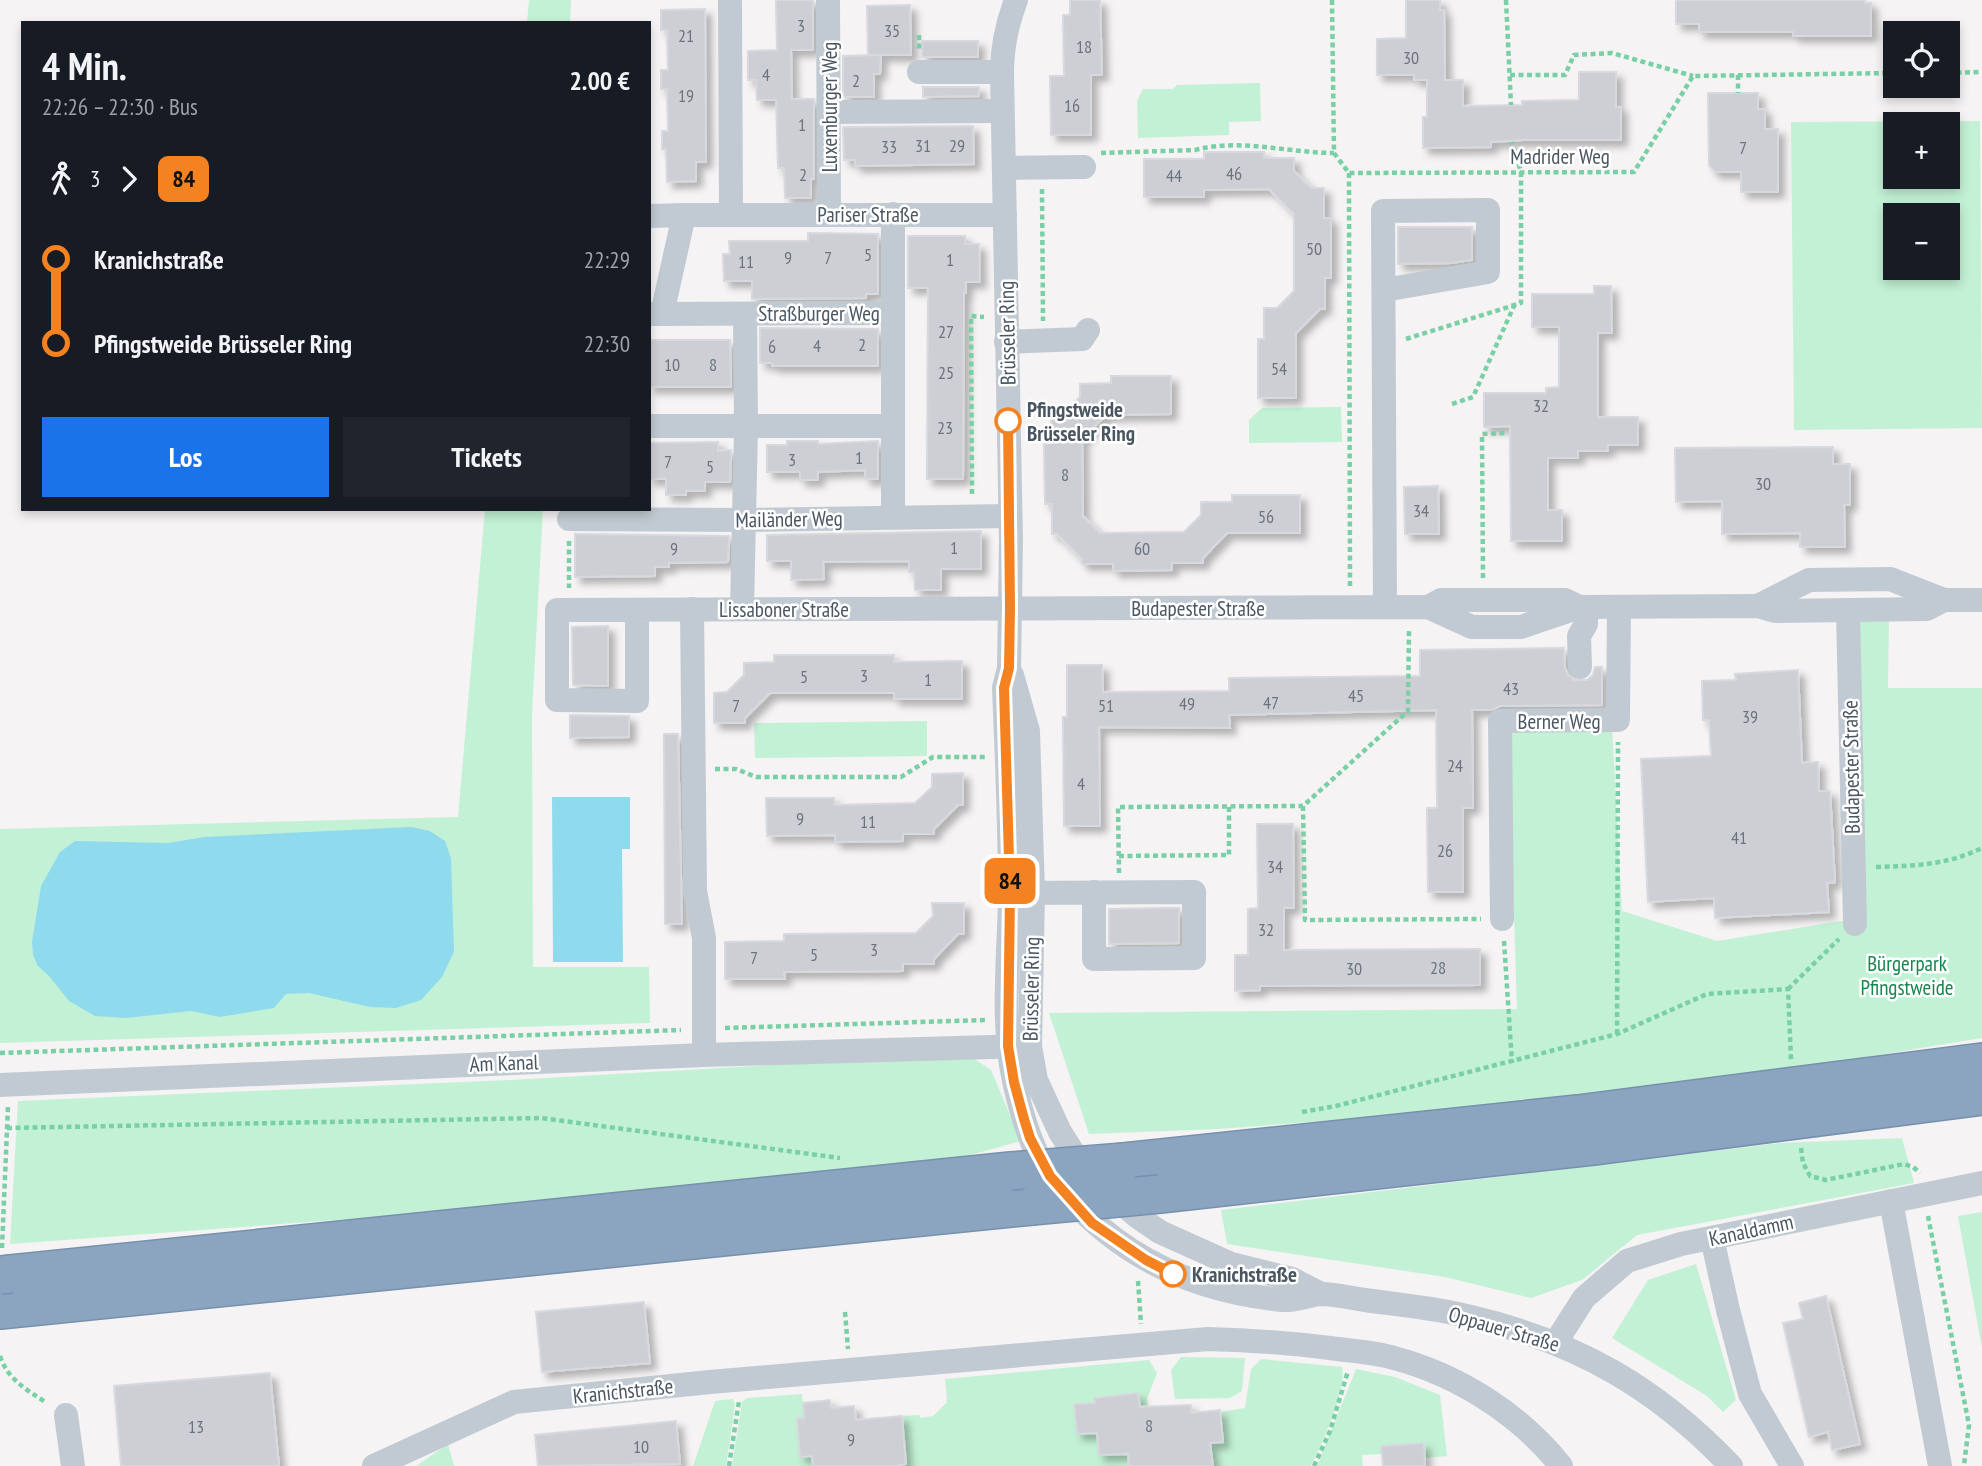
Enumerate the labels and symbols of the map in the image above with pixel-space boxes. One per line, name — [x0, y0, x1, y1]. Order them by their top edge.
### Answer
house number: 3 — [797, 14, 805, 37]
house number: 35 — [884, 19, 900, 42]
house number: 21 — [678, 24, 694, 47]
house number: 18 — [1076, 35, 1092, 58]
street label: Luxemburger Weg — [816, 42, 843, 172]
house number: 30 — [1403, 46, 1419, 69]
house number: 4 — [762, 63, 770, 86]
house number: 2 — [852, 69, 860, 92]
house number: 19 — [678, 84, 694, 107]
house number: 16 — [1064, 94, 1080, 117]
house number: 1 — [798, 113, 806, 136]
house number: 31 — [915, 134, 931, 157]
house number: 29 — [949, 134, 965, 157]
house number: 33 — [881, 135, 897, 158]
house number: 7 — [1739, 136, 1747, 159]
street label: Madrider Weg — [1510, 143, 1610, 170]
house number: 46 — [1226, 162, 1242, 185]
house number: 2 — [799, 163, 807, 186]
house number: 44 — [1166, 164, 1182, 187]
street label: Pariser Straße — [817, 201, 919, 228]
house number: 50 — [1306, 237, 1322, 260]
house number: 5 — [864, 243, 872, 266]
house number: 9 — [784, 246, 792, 269]
house number: 7 — [824, 246, 832, 269]
house number: 1 — [946, 248, 954, 271]
house number: 11 — [738, 250, 754, 273]
street label: Brüsseler Ring — [993, 281, 1021, 385]
street label: Straßburger Weg — [758, 300, 880, 327]
house number: 27 — [938, 320, 954, 343]
house number: 2 — [858, 333, 866, 356]
house number: 4 — [813, 334, 821, 357]
house number: 6 — [768, 335, 776, 358]
house number: 10 — [664, 353, 680, 376]
house number: 8 — [709, 353, 717, 376]
house number: 54 — [1271, 357, 1287, 380]
house number: 25 — [938, 361, 954, 384]
house number: 32 — [1533, 394, 1549, 417]
place label: Pfingstweide Brüsseler Ring — [1027, 396, 1135, 447]
marker: Pfingstweide Brüsseler Ring — [995, 408, 1021, 434]
house number: 23 — [937, 416, 953, 439]
house number: 1 — [855, 446, 863, 469]
house number: 3 — [788, 448, 796, 471]
house number: 7 — [664, 450, 672, 473]
house number: 5 — [706, 455, 714, 478]
house number: 8 — [1061, 463, 1069, 486]
house number: 30 — [1755, 472, 1771, 495]
house number: 34 — [1413, 499, 1429, 522]
street label: Mailänder Weg — [735, 505, 843, 533]
house number: 56 — [1258, 505, 1274, 528]
house number: 1 — [950, 536, 958, 559]
house number: 9 — [670, 537, 678, 560]
house number: 60 — [1134, 537, 1150, 560]
street label: Budapester Straße — [1131, 595, 1265, 622]
street label: Lissaboner Straße — [719, 596, 849, 623]
house number: 3 — [860, 664, 868, 687]
house number: 5 — [800, 665, 808, 688]
house number: 1 — [924, 668, 932, 691]
house number: 43 — [1503, 677, 1519, 700]
house number: 45 — [1348, 684, 1364, 707]
house number: 47 — [1263, 691, 1279, 714]
house number: 49 — [1179, 692, 1195, 715]
house number: 7 — [732, 694, 740, 717]
house number: 51 — [1098, 694, 1114, 717]
street label: Budapester Straße — [1836, 700, 1866, 834]
house number: 39 — [1742, 705, 1758, 728]
street label: Berner Weg — [1517, 708, 1601, 735]
house number: 24 — [1447, 754, 1463, 777]
house number: 4 — [1077, 772, 1085, 795]
house number: 9 — [796, 807, 804, 830]
house number: 11 — [860, 810, 876, 833]
house number: 41 — [1731, 826, 1747, 849]
house number: 26 — [1437, 839, 1453, 862]
house number: 34 — [1267, 855, 1283, 878]
line badge: 84 — [978, 858, 1042, 904]
house number: 32 — [1258, 918, 1274, 941]
street label: Brüsseler Ring — [1017, 937, 1045, 1041]
house number: 3 — [870, 938, 878, 961]
house number: 5 — [810, 943, 818, 966]
house number: 7 — [750, 946, 758, 969]
park label: Bürgerpark Pfingstweide — [1860, 950, 1954, 1001]
house number: 28 — [1430, 956, 1446, 979]
house number: 30 — [1346, 957, 1362, 980]
street label: Am Kanal — [469, 1048, 539, 1078]
street label: Kanaldamm — [1706, 1208, 1796, 1252]
marker: Kranichstraße — [1160, 1261, 1186, 1287]
place label: Kranichstraße — [1192, 1261, 1297, 1288]
street label: Oppauer Straße — [1445, 1300, 1563, 1358]
street label: Kranichstraße — [572, 1372, 674, 1410]
house number: 8 — [1145, 1414, 1153, 1437]
house number: 13 — [188, 1415, 204, 1438]
house number: 9 — [847, 1428, 855, 1451]
house number: 10 — [633, 1435, 649, 1458]

